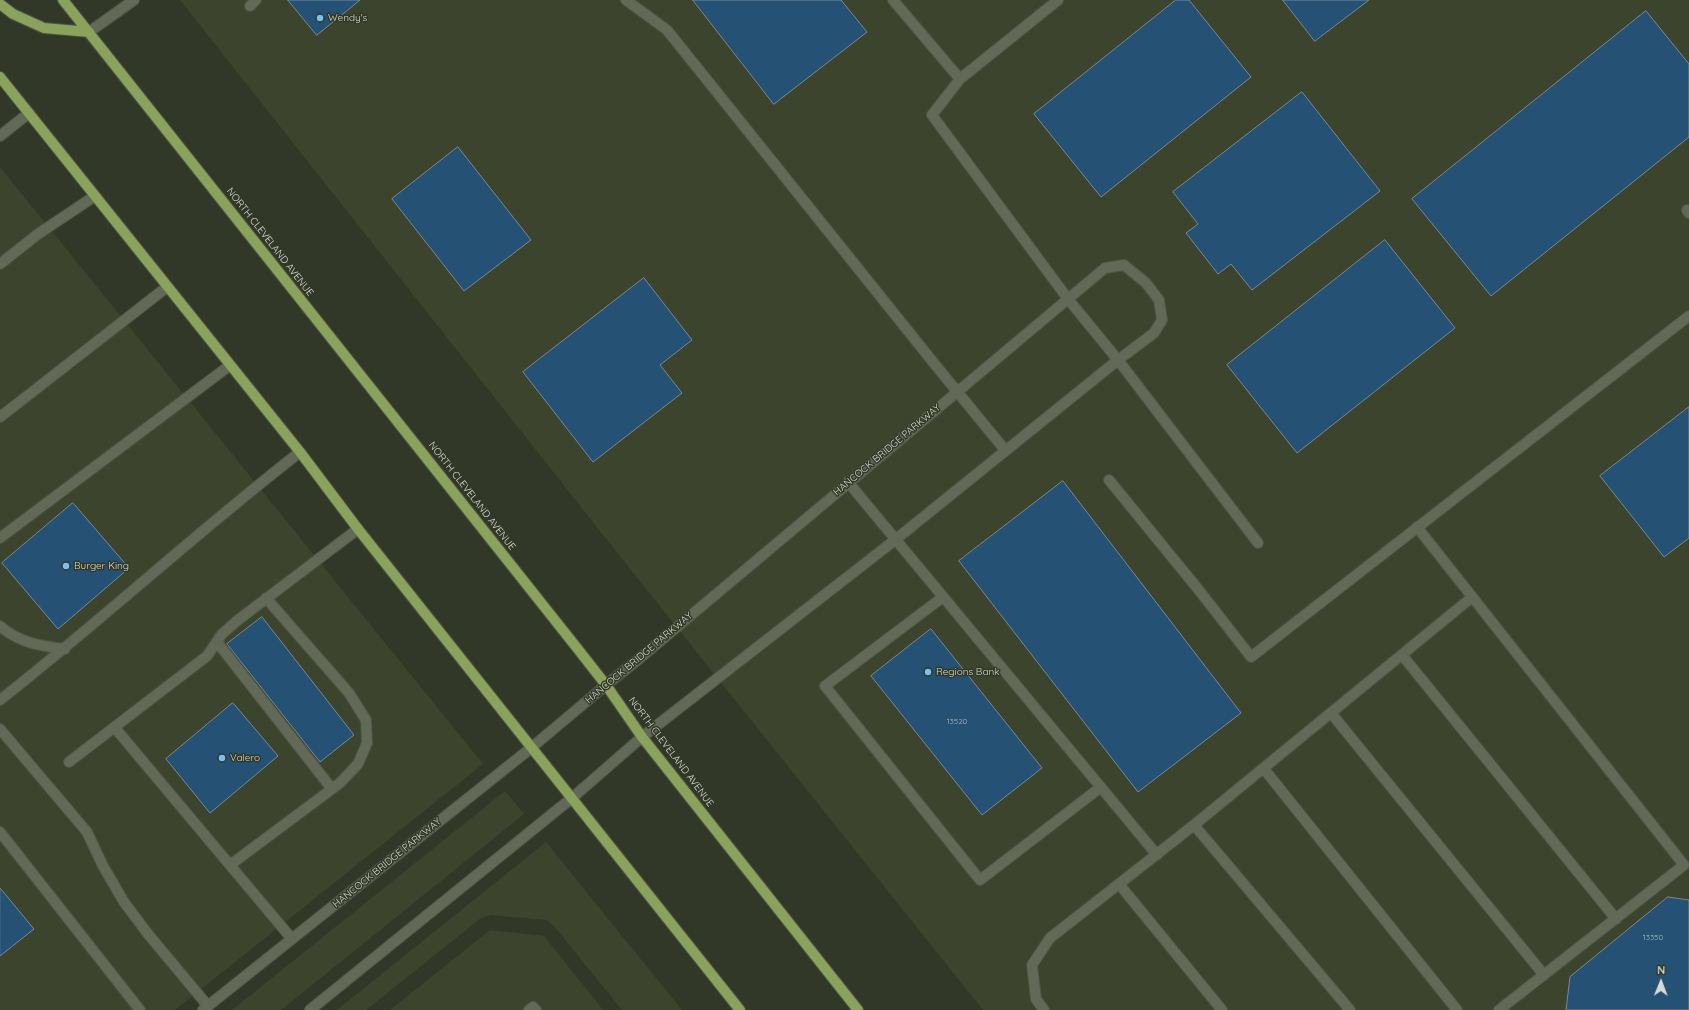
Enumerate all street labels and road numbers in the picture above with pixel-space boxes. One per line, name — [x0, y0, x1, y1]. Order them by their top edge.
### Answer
street label: NORTH CLEVELAND AVENUE — [224, 185, 316, 299]
street label: HANCOCK BRIDGE PARKWAY — [831, 402, 943, 498]
street label: NORTH CLEVELAND AVENUE — [426, 439, 518, 553]
street label: HANCOCK BRIDGE PARKWAY — [583, 610, 695, 706]
street label: NORTH CLEVELAND AVENUE — [626, 695, 716, 809]
street label: HANCOCK BRIDGE PARKWAY — [330, 816, 444, 910]

